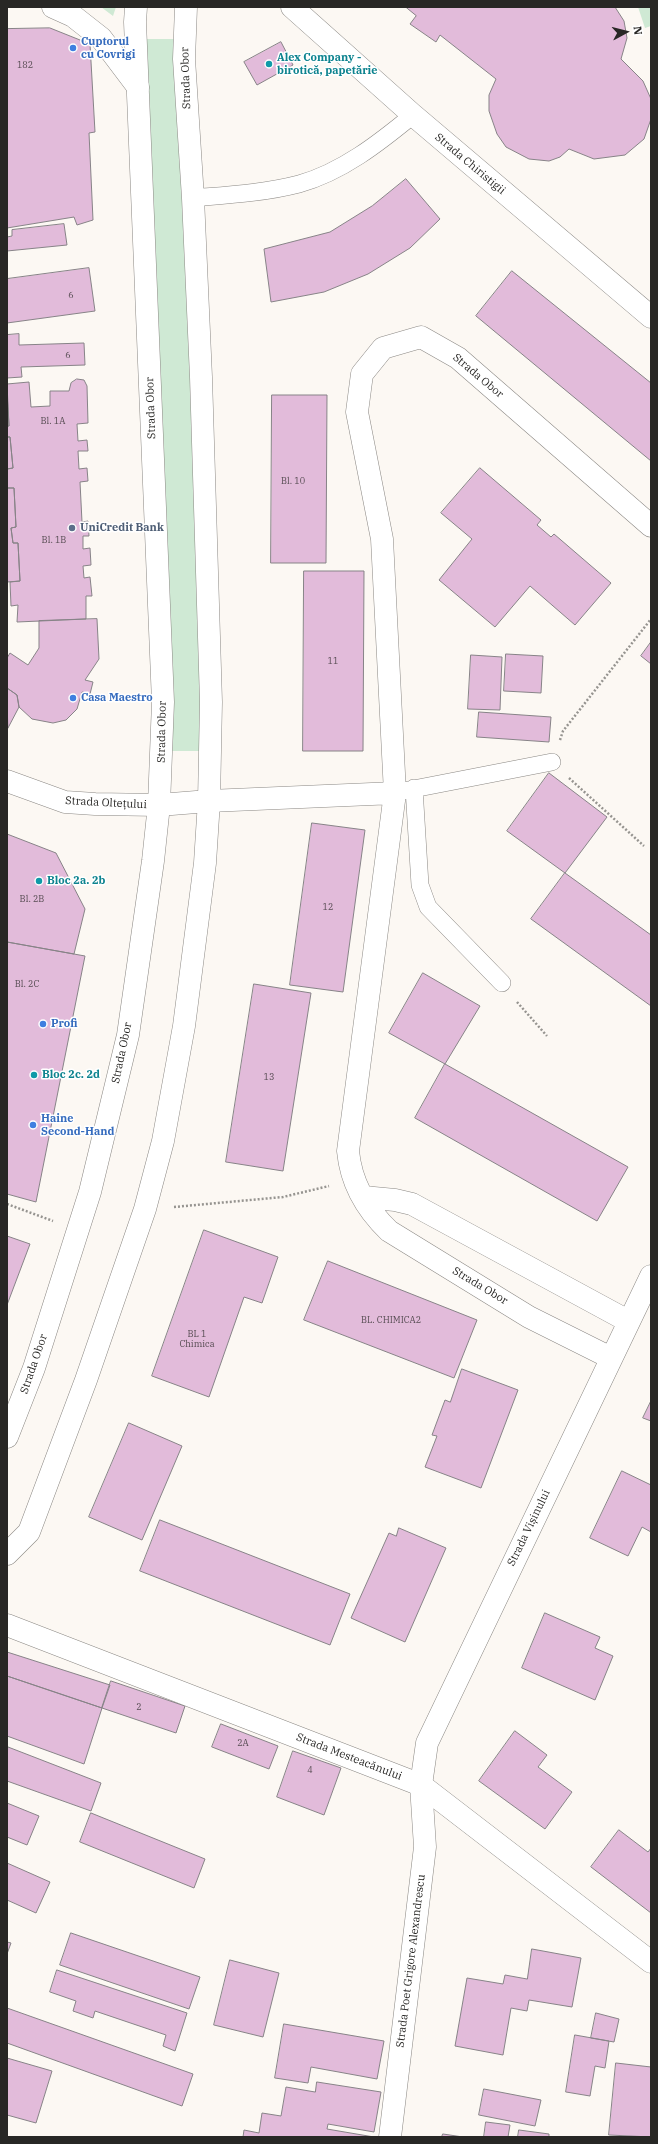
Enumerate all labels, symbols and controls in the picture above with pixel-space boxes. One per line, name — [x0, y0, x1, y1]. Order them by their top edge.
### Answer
north arrow — [606, 12, 646, 52]
text: N — [630, 25, 645, 36]
place label: Cuptorul cu Covrigi — [81, 35, 135, 61]
marker: Cuptorul cu Covrigi — [68, 43, 78, 53]
street label: Strada Obor — [178, 47, 194, 109]
place label: Alex Company - birotică, papetărie — [277, 51, 378, 77]
marker: Alex Company - birotică, papetărie — [264, 59, 274, 69]
house number: 182 — [17, 60, 33, 70]
street label: Strada Chiristigii — [432, 131, 508, 197]
house number: 6 — [68, 290, 74, 300]
house number: 6 — [65, 350, 71, 360]
street label: Strada Obor — [450, 351, 506, 401]
street label: Strada Obor — [143, 377, 159, 439]
house number: Bl. 1A — [41, 416, 65, 426]
house number: Bl. 10 — [281, 476, 305, 486]
place label: UniCredit Bank — [80, 521, 164, 535]
marker: UniCredit Bank — [67, 523, 77, 533]
house number: Bl. 1B — [42, 535, 66, 545]
house number: 11 — [328, 656, 338, 666]
place label: Casa Maestro — [81, 691, 153, 705]
marker: Casa Maestro — [68, 693, 78, 703]
street label: Strada Obor — [155, 701, 169, 763]
street label: Strada Oltețului — [65, 794, 147, 812]
place label: Bloc 2a. 2b — [47, 874, 105, 888]
marker: Bloc 2a. 2b — [34, 876, 44, 886]
house number: Bl. 2B — [20, 894, 44, 904]
house number: 12 — [323, 902, 333, 912]
house number: Bl. 2C — [15, 979, 39, 989]
place label: Profi — [51, 1017, 77, 1031]
marker: Profi — [38, 1019, 48, 1029]
street label: Strada Obor — [109, 1021, 135, 1085]
place label: Bloc 2c. 2d — [42, 1068, 100, 1082]
marker: Bloc 2c. 2d — [29, 1070, 39, 1080]
house number: 13 — [264, 1072, 274, 1082]
place label: Haine Second-Hand — [41, 1112, 114, 1138]
marker: Haine Second-Hand — [28, 1120, 38, 1130]
street label: Strada Obor — [450, 1264, 510, 1308]
house number: BL. CHIMICA2 — [361, 1315, 421, 1325]
house number: BL 1 Chimica — [179, 1329, 215, 1350]
street label: Strada Obor — [18, 1332, 50, 1396]
street label: Strada Vișinului — [505, 1488, 553, 1568]
house number: 2 — [136, 1702, 142, 1712]
street label: Strada Mesteacănului — [294, 1731, 404, 1783]
house number: 2A — [237, 1738, 249, 1748]
house number: 4 — [307, 1765, 313, 1775]
street label: Strada Poet Grigore Alexandrescu — [394, 1874, 428, 2048]

